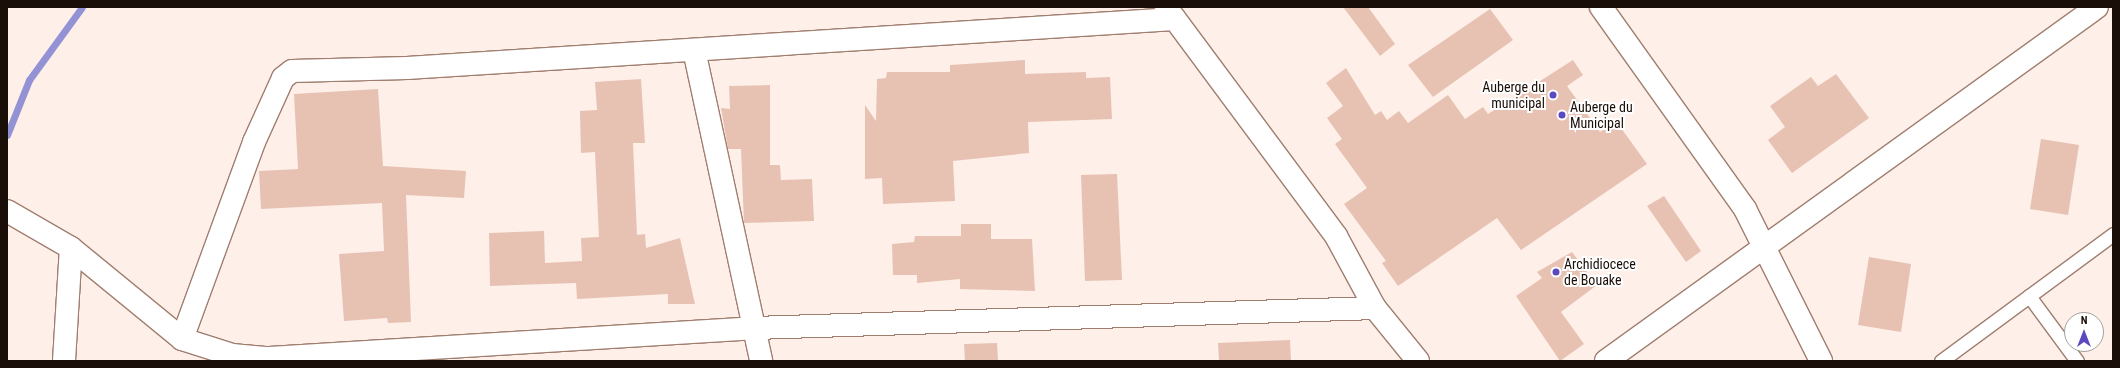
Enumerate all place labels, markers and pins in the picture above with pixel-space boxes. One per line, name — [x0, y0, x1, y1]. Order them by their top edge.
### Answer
place label: Auberge du municipal — [1482, 79, 1545, 112]
marker: Auberge du municipal — [1548, 90, 1558, 100]
place label: Auberge du Municipal — [1570, 99, 1633, 132]
marker: Auberge du Municipal — [1557, 110, 1567, 120]
place label: Archidiocece de Bouake — [1564, 256, 1636, 288]
marker: Archidiocece de Bouake — [1551, 267, 1561, 277]

